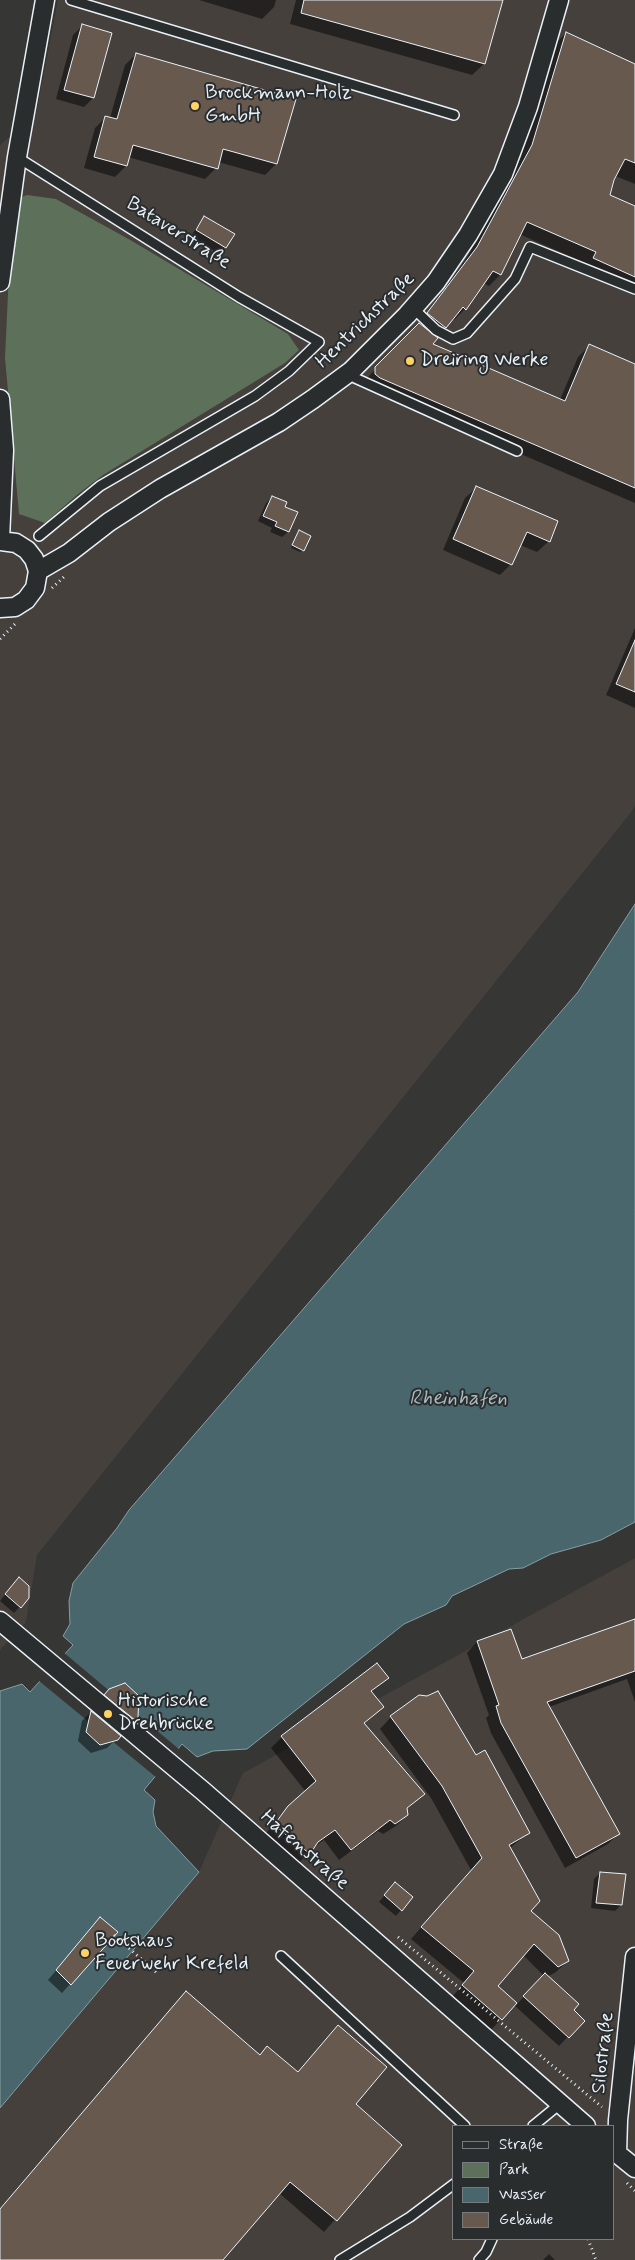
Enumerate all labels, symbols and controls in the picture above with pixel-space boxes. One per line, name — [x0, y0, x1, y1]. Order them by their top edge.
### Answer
place label: Brockmann-Holz GmbH — [205, 82, 352, 129]
marker: Brockmann-Holz GmbH — [189, 100, 201, 112]
street label: Bataverstraße — [121, 192, 235, 276]
street label: Hentrichstraße — [311, 268, 421, 374]
place label: Dreiring Werke — [420, 349, 549, 373]
marker: Dreiring Werke — [404, 355, 416, 367]
water label: Rheinhafen — [409, 1387, 507, 1413]
place label: Historische Drehbrücke — [118, 1690, 214, 1737]
marker: Historische Drehbrücke — [102, 1708, 114, 1720]
street label: Hafenstraße — [255, 1806, 353, 1896]
place label: Bootshaus Feuerwehr Krefeld — [95, 1930, 249, 1977]
marker: Bootshaus Feuerwehr Krefeld — [79, 1947, 91, 1959]
street label: Silostraße — [588, 2011, 620, 2095]
legend — [452, 2125, 615, 2240]
text: Straße — [499, 2135, 543, 2155]
text: Park — [499, 2160, 529, 2180]
text: Wasser — [499, 2185, 546, 2205]
text: Gebäude — [499, 2210, 553, 2230]

